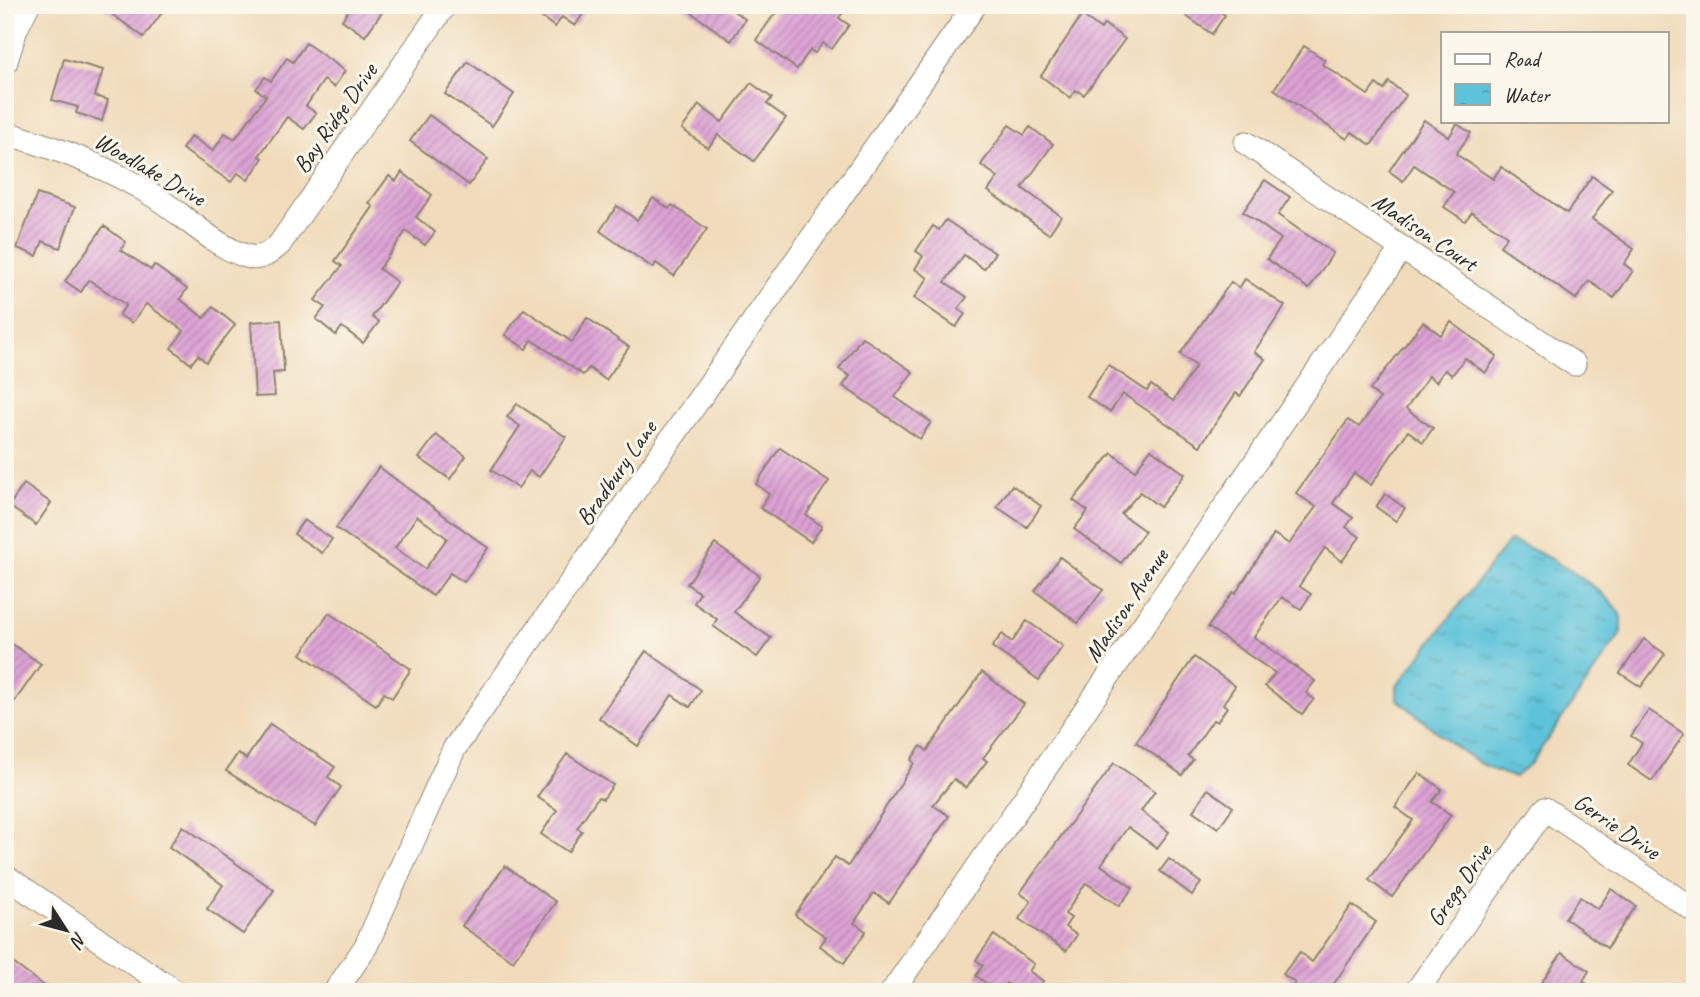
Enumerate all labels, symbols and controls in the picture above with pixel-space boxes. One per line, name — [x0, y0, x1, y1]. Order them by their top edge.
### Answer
legend — [1441, 32, 1668, 122]
text: Road — [1504, 46, 1543, 72]
street label: Bay Ridge Drive — [286, 55, 385, 179]
text: Water — [1504, 82, 1551, 108]
street label: Woodlake Drive — [89, 125, 213, 214]
street label: Madison Court — [1367, 186, 1485, 279]
street label: Bradbury Lane — [569, 413, 664, 531]
street label: Madison Avenue — [1077, 541, 1176, 667]
street label: Gerrie Drive — [1568, 786, 1668, 867]
street label: Gregg Drive — [1420, 836, 1499, 932]
north arrow — [32, 895, 102, 965]
text: N — [64, 928, 92, 954]

